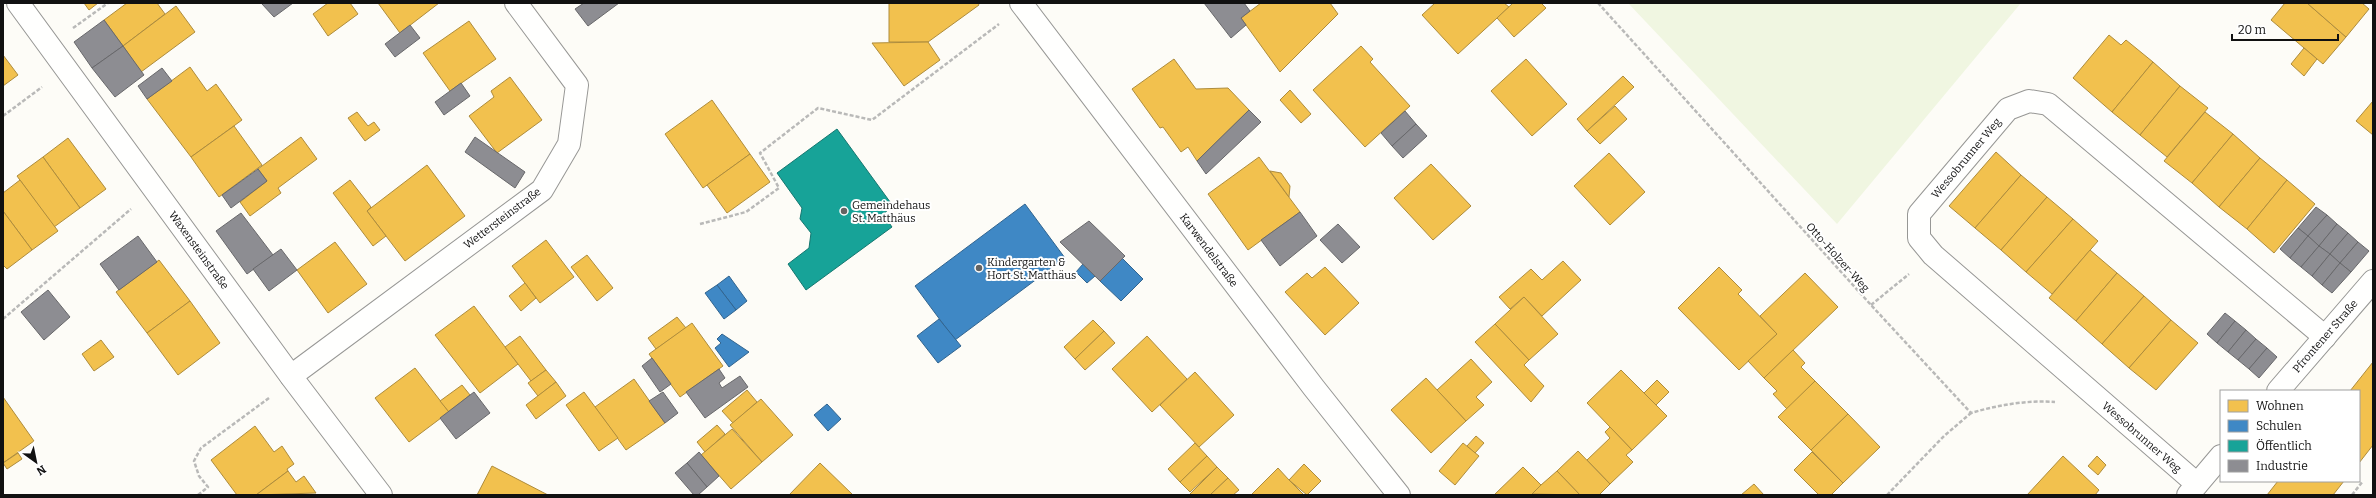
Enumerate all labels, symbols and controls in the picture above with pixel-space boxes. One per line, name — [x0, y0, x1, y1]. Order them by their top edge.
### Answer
scale bar — [2232, 16, 2338, 42]
text: 20 m — [2238, 23, 2267, 37]
street label: Wessobrunner Weg — [1929, 115, 2004, 201]
street label: Wettersteinstraße — [461, 185, 543, 252]
place label: Gemeindehaus St. Matthäus — [852, 199, 930, 225]
marker: Gemeindehaus St. Matthäus — [839, 206, 849, 216]
street label: Waxensteinstraße — [166, 209, 231, 292]
street label: Karwendelstraße — [1177, 211, 1240, 290]
street label: Otto-Holzer-Weg — [1803, 220, 1872, 295]
place label: Kindergarten & Hort St. Matthäus — [987, 256, 1076, 282]
marker: Kindergarten & Hort St. Matthäus — [974, 263, 984, 273]
street label: Pfrontener Straße — [2290, 297, 2361, 375]
legend — [2220, 390, 2360, 482]
street label: Wessobrunner Weg — [2099, 399, 2184, 475]
text: Wohnen — [2256, 399, 2304, 413]
text: Schulen — [2256, 419, 2302, 433]
text: Öffentlich — [2256, 438, 2312, 453]
north arrow — [16, 442, 56, 482]
text: Industrie — [2256, 459, 2308, 473]
text: N — [34, 462, 48, 478]

